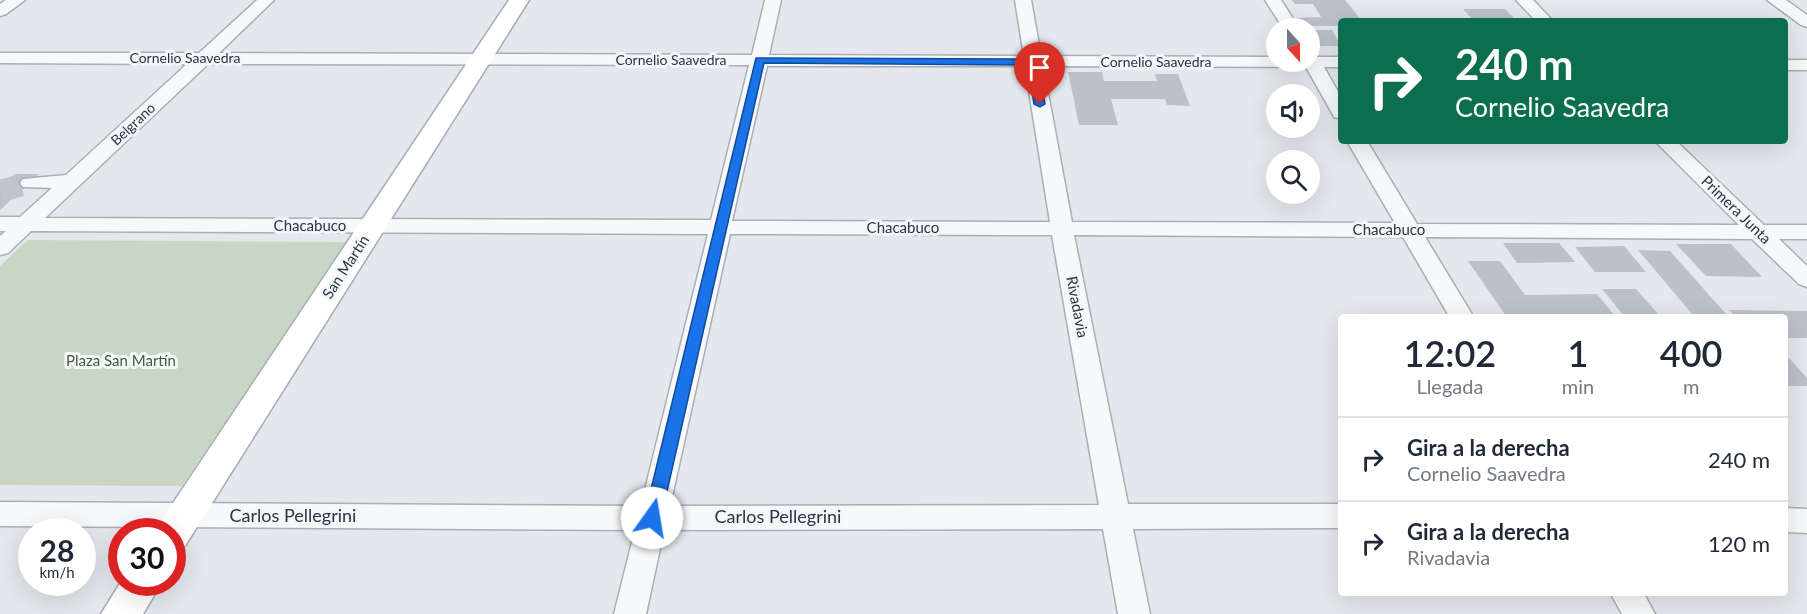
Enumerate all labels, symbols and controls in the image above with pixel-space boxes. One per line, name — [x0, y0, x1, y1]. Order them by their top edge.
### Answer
north arrow — [1266, 18, 1320, 72]
map controls — [1266, 18, 1320, 204]
text: 240 m — [1455, 39, 1573, 89]
pin — [1014, 42, 1065, 104]
icon: right — [1356, 42, 1434, 120]
street label: Cornelio Saavedra — [129, 49, 241, 66]
street label: Cornelio Saavedra — [615, 51, 727, 68]
icon: arrive — [1023, 51, 1056, 84]
street label: Cornelio Saavedra — [1100, 53, 1212, 70]
button: sound — [1266, 84, 1320, 138]
text: Cornelio Saavedra — [1455, 90, 1669, 123]
street label: Belgrano — [107, 99, 158, 148]
button: search — [1266, 150, 1320, 204]
street label: Primera Junta — [1698, 172, 1775, 247]
street label: Chacabuco — [274, 216, 346, 234]
street label: Chacabuco — [867, 218, 939, 236]
street label: Chacabuco — [1353, 220, 1425, 238]
street label: San Martín — [318, 231, 372, 302]
street label: Rivadavia — [1063, 274, 1093, 339]
text: 12:02 — [1404, 331, 1496, 375]
text: 1 — [1568, 331, 1588, 375]
text: 400 — [1660, 331, 1722, 375]
park label: Plaza San Martín — [66, 351, 176, 369]
text: Llegada — [1416, 374, 1483, 398]
text: min — [1562, 374, 1594, 398]
text: m — [1683, 374, 1699, 398]
text: Gira a la derecha — [1407, 434, 1570, 461]
icon: right — [1356, 443, 1389, 476]
text: 240 m — [1708, 446, 1770, 473]
text: Cornelio Saavedra — [1407, 461, 1566, 485]
position arrow — [620, 486, 684, 550]
street label: Carlos Pellegrini — [230, 504, 356, 526]
street label: Carlos Pellegrini — [715, 505, 841, 527]
speed limit sign: 30 — [108, 518, 186, 596]
text: Gira a la derecha — [1407, 518, 1570, 545]
icon: right — [1356, 527, 1389, 560]
text: 120 m — [1708, 530, 1770, 557]
text: 28 — [40, 532, 74, 568]
text: Rivadavia — [1407, 545, 1490, 569]
text: km/h — [39, 563, 75, 581]

